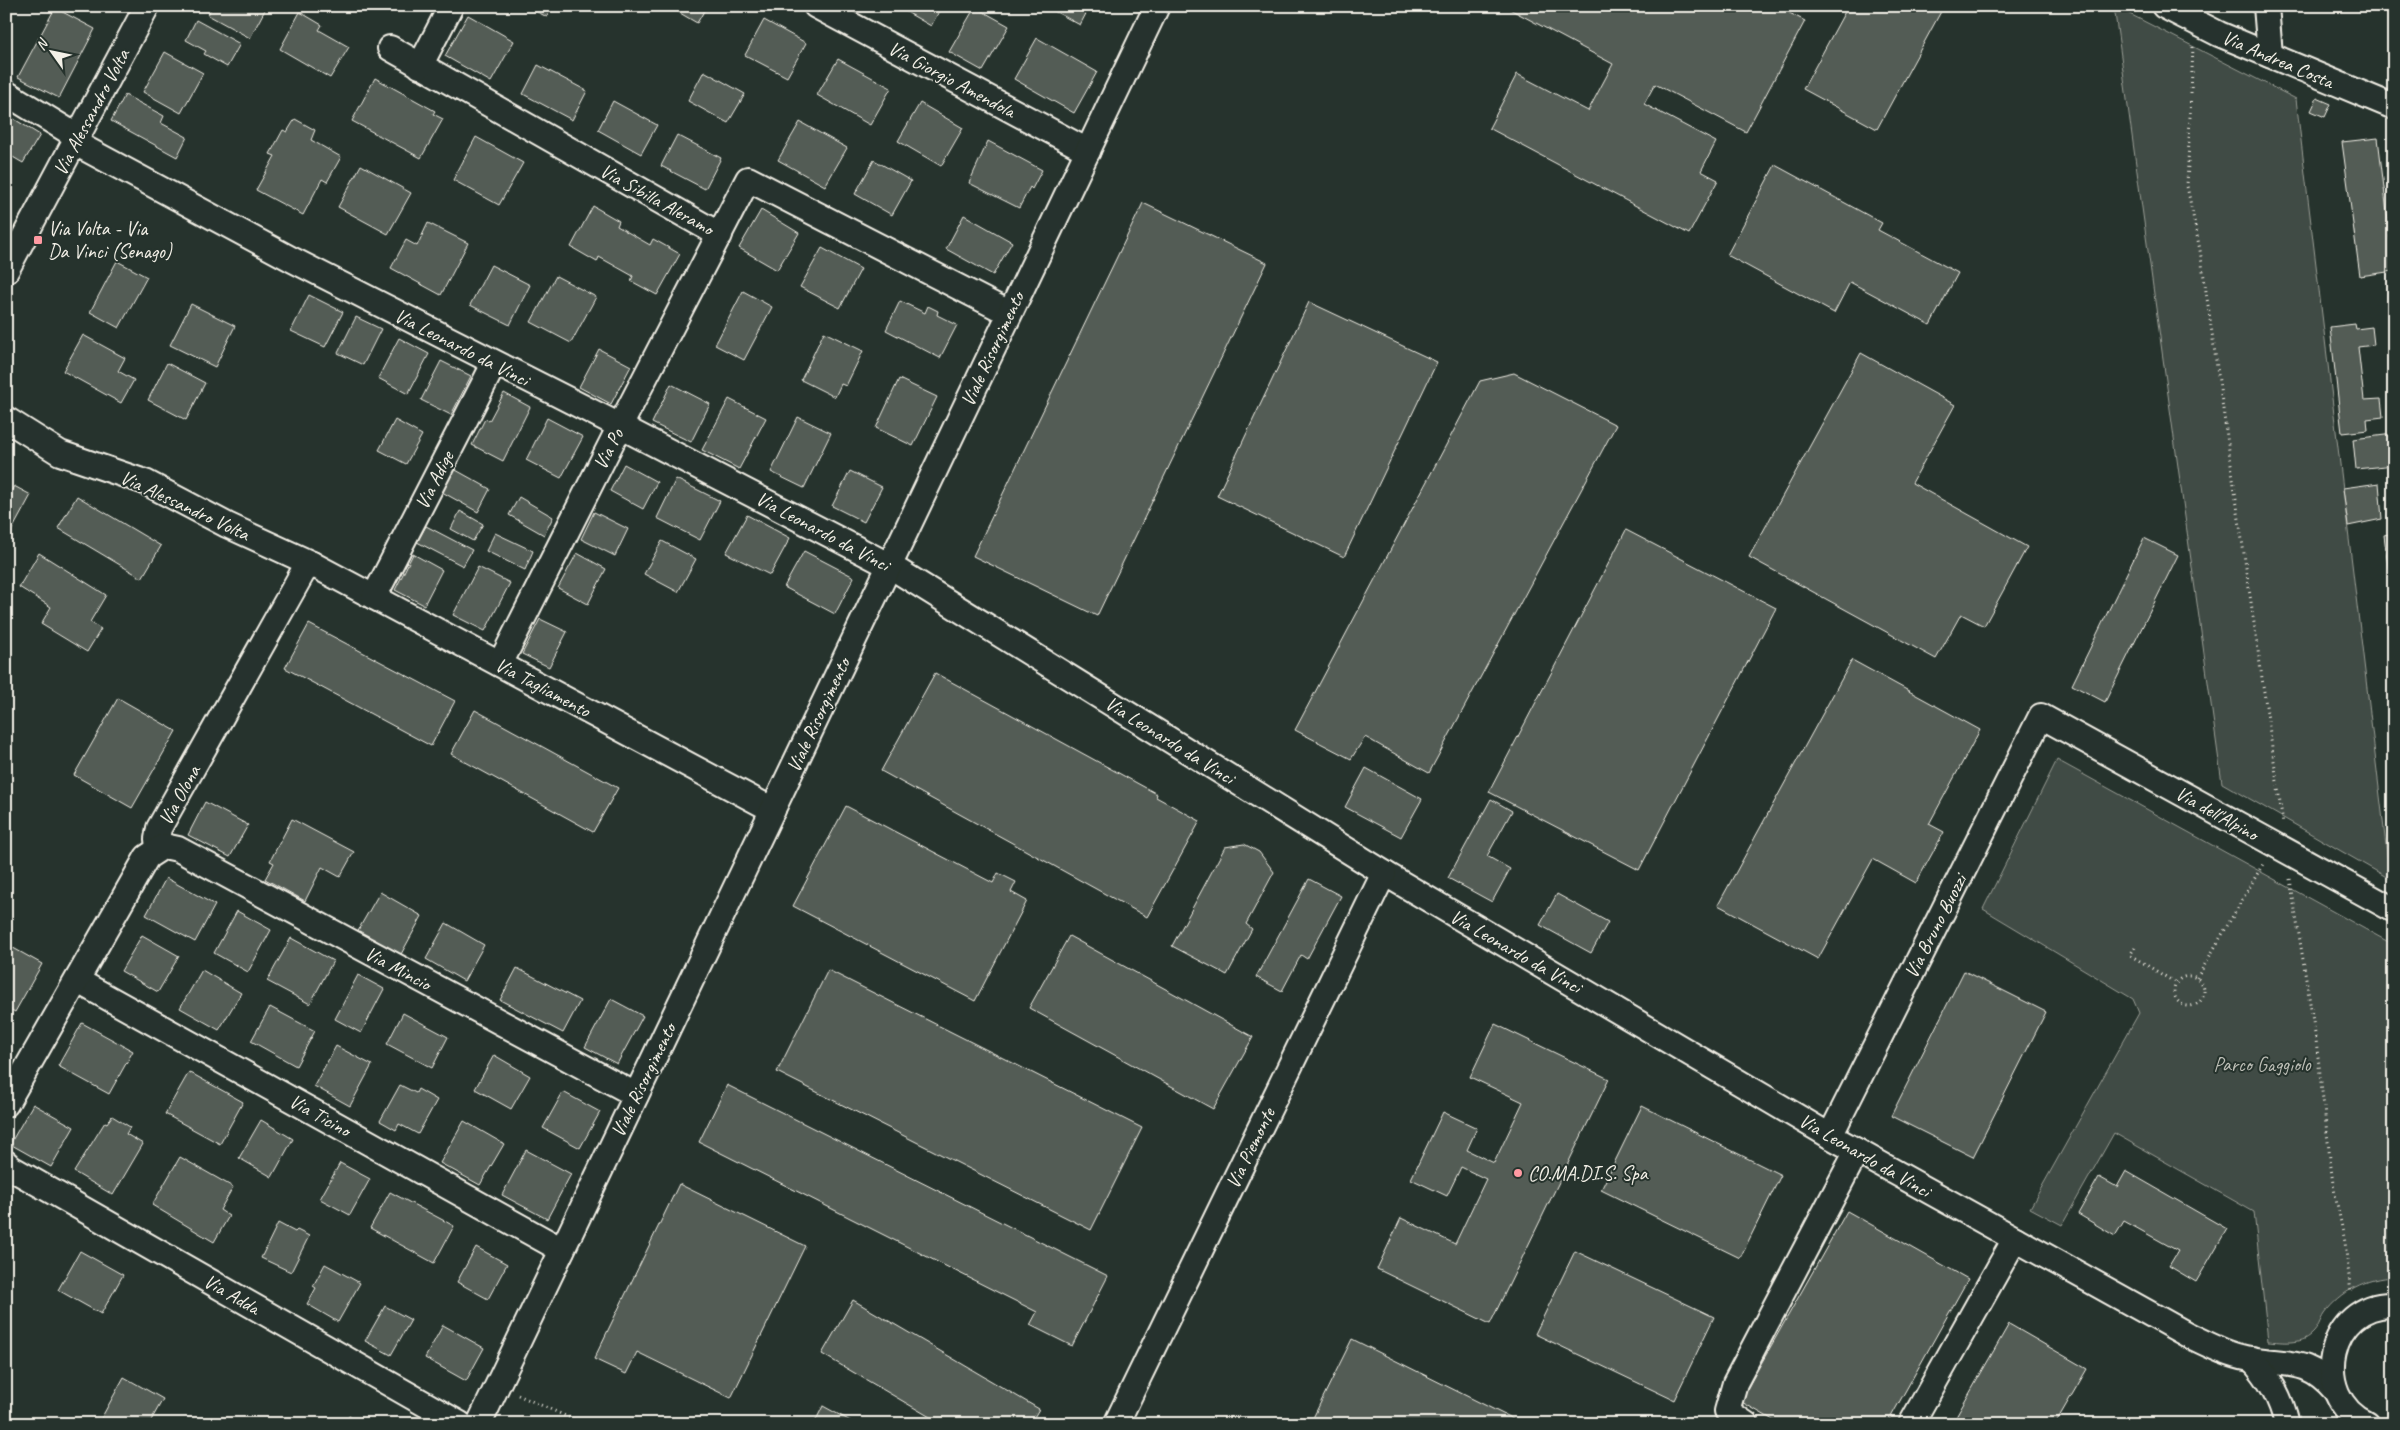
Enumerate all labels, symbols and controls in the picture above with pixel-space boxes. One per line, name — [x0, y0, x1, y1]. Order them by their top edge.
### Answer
street label: Via Andrea Costa — [2218, 25, 2339, 95]
north arrow — [28, 28, 78, 78]
text: N — [32, 35, 52, 53]
street label: Via Giorgio Amendola — [884, 35, 1021, 124]
street label: Via Alessandro Volta — [48, 44, 136, 180]
street label: Via Sibilla Aleramo — [596, 158, 720, 242]
place label: Via Volta - Via Da Vinci (Senago) — [48, 216, 173, 264]
marker: Via Volta - Via Da Vinci (Senago) — [32, 234, 44, 246]
street label: Viale Risorgimento — [955, 286, 1031, 410]
street label: Via Leonardo da Vinci — [390, 303, 535, 393]
street label: Via Po — [588, 424, 630, 474]
street label: Via Adige — [409, 446, 460, 513]
street label: Via Alessandro Volta — [116, 465, 254, 547]
street label: Via Leonardo da Vinci — [752, 486, 896, 578]
street label: Via Tagliamento — [491, 652, 596, 723]
street label: Viale Risorgimento — [781, 652, 857, 776]
street label: Via Leonardo da Vinci — [1101, 691, 1241, 791]
street label: Via Olona — [153, 760, 207, 830]
street label: Via dell'Alpino — [2171, 781, 2264, 847]
street label: Via Bruno Buozzi — [1899, 868, 1973, 982]
street label: Via Leonardo da Vinci — [1446, 904, 1588, 1000]
street label: Via Mincio — [360, 941, 437, 997]
street label: Viale Risorgimento — [605, 1018, 683, 1141]
park label: Parco Gaggiolo — [2213, 1052, 2312, 1077]
street label: Via Ticino — [285, 1088, 356, 1143]
street label: Via Piemonte — [1220, 1103, 1281, 1193]
street label: Via Leonardo da Vinci — [1795, 1108, 1937, 1204]
place label: CO.MA.DI.S. Spa — [1528, 1161, 1649, 1186]
marker: CO.MA.DI.S. Spa — [1512, 1167, 1524, 1179]
street label: Via Adda — [199, 1269, 266, 1321]

